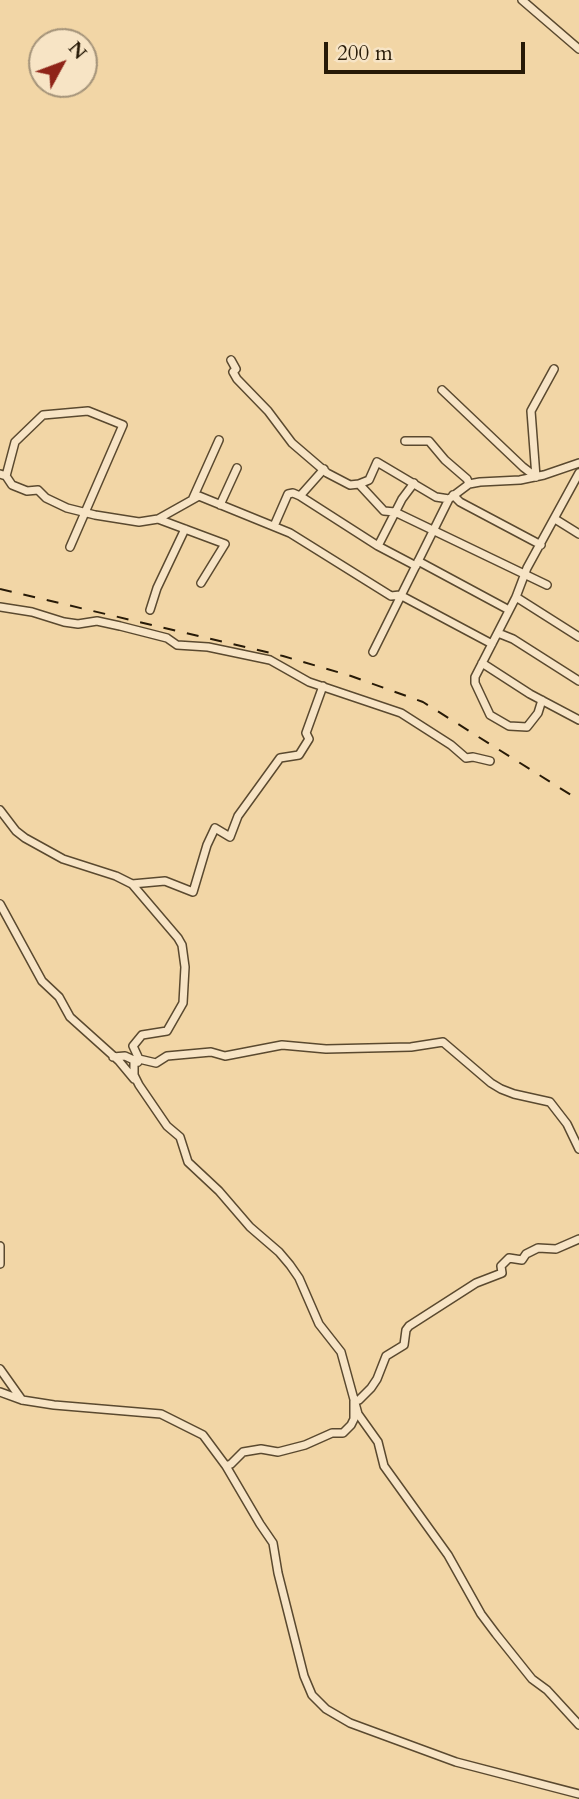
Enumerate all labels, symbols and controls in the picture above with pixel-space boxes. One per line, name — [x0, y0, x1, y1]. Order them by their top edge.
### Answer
north arrow — [28, 28, 98, 98]
scale bar — [327, 28, 528, 72]
text: N — [62, 36, 93, 65]
text: 200 m — [337, 39, 393, 68]

